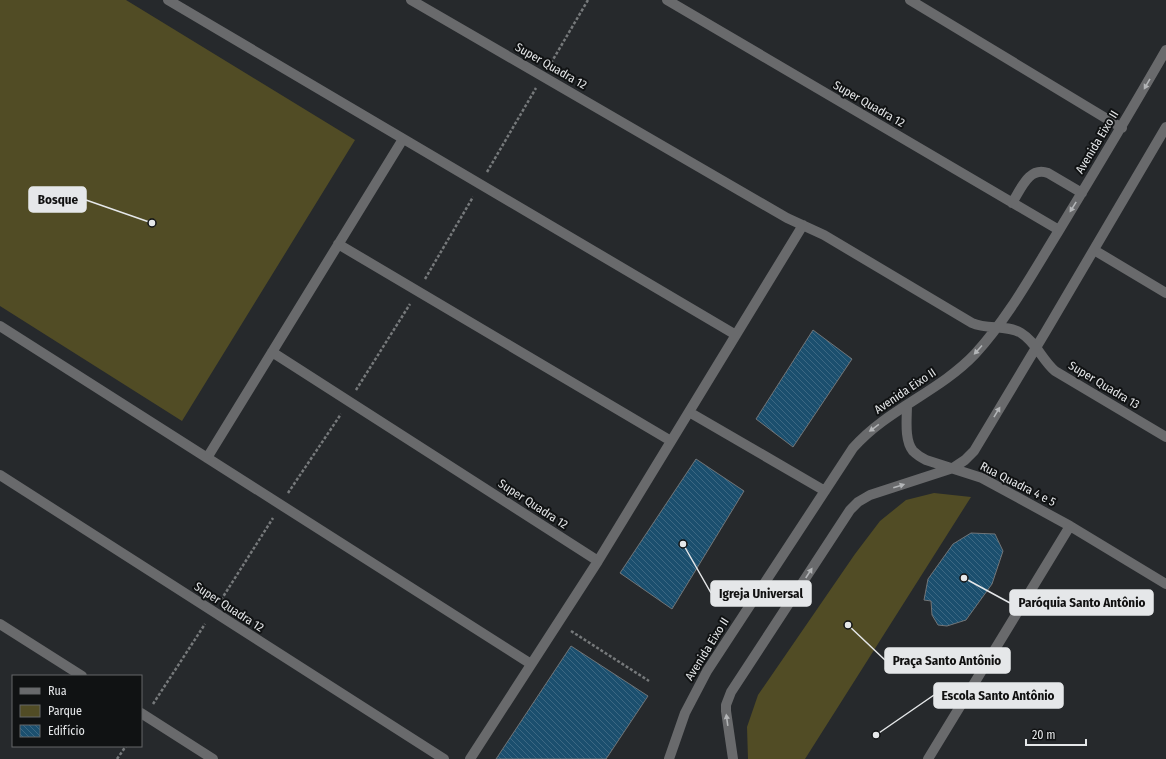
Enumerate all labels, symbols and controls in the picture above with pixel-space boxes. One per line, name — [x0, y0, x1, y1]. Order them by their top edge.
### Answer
street label: Super Quadra 12 — [513, 40, 589, 92]
street label: Super Quadra 12 — [831, 78, 907, 130]
one-way arrow — [1143, 78, 1150, 90]
street label: Avenida Eixo II — [1073, 108, 1121, 176]
callout: Bosque — [29, 187, 86, 212]
text: Bosque — [38, 192, 79, 207]
one-way arrow — [1069, 202, 1077, 212]
one-way arrow — [973, 345, 982, 355]
street label: Super Quadra 13 — [1066, 358, 1142, 412]
street label: Avenida Eixo II — [872, 365, 938, 417]
one-way arrow — [994, 406, 1001, 418]
one-way arrow — [869, 424, 879, 432]
street label: Rua Quadra 4 e 5 — [978, 459, 1059, 509]
street label: Super Quadra 12 — [496, 476, 570, 532]
one-way arrow — [893, 483, 905, 489]
one-way arrow — [805, 568, 813, 578]
street label: Super Quadra 12 — [192, 579, 266, 635]
callout: Igreja Universal — [711, 581, 811, 606]
text: Igreja Universal — [719, 586, 803, 601]
callout: Paróquia Santo Antônio — [1010, 590, 1153, 615]
text: Paróquia Santo Antônio — [1019, 595, 1146, 610]
street label: Avenida Eixo II — [682, 615, 732, 683]
callout: Praça Santo Antônio — [885, 648, 1010, 673]
text: Praça Santo Antônio — [893, 653, 1001, 669]
legend — [12, 675, 142, 747]
callout: Escola Santo Antônio — [934, 683, 1063, 708]
text: Rua — [48, 684, 67, 698]
text: Escola Santo Antônio — [941, 688, 1055, 703]
text: Parque — [48, 704, 82, 718]
one-way arrow — [724, 714, 730, 727]
scale bar — [1026, 721, 1086, 747]
text: Edifício — [48, 724, 85, 738]
text: 20 m — [1032, 728, 1056, 742]

